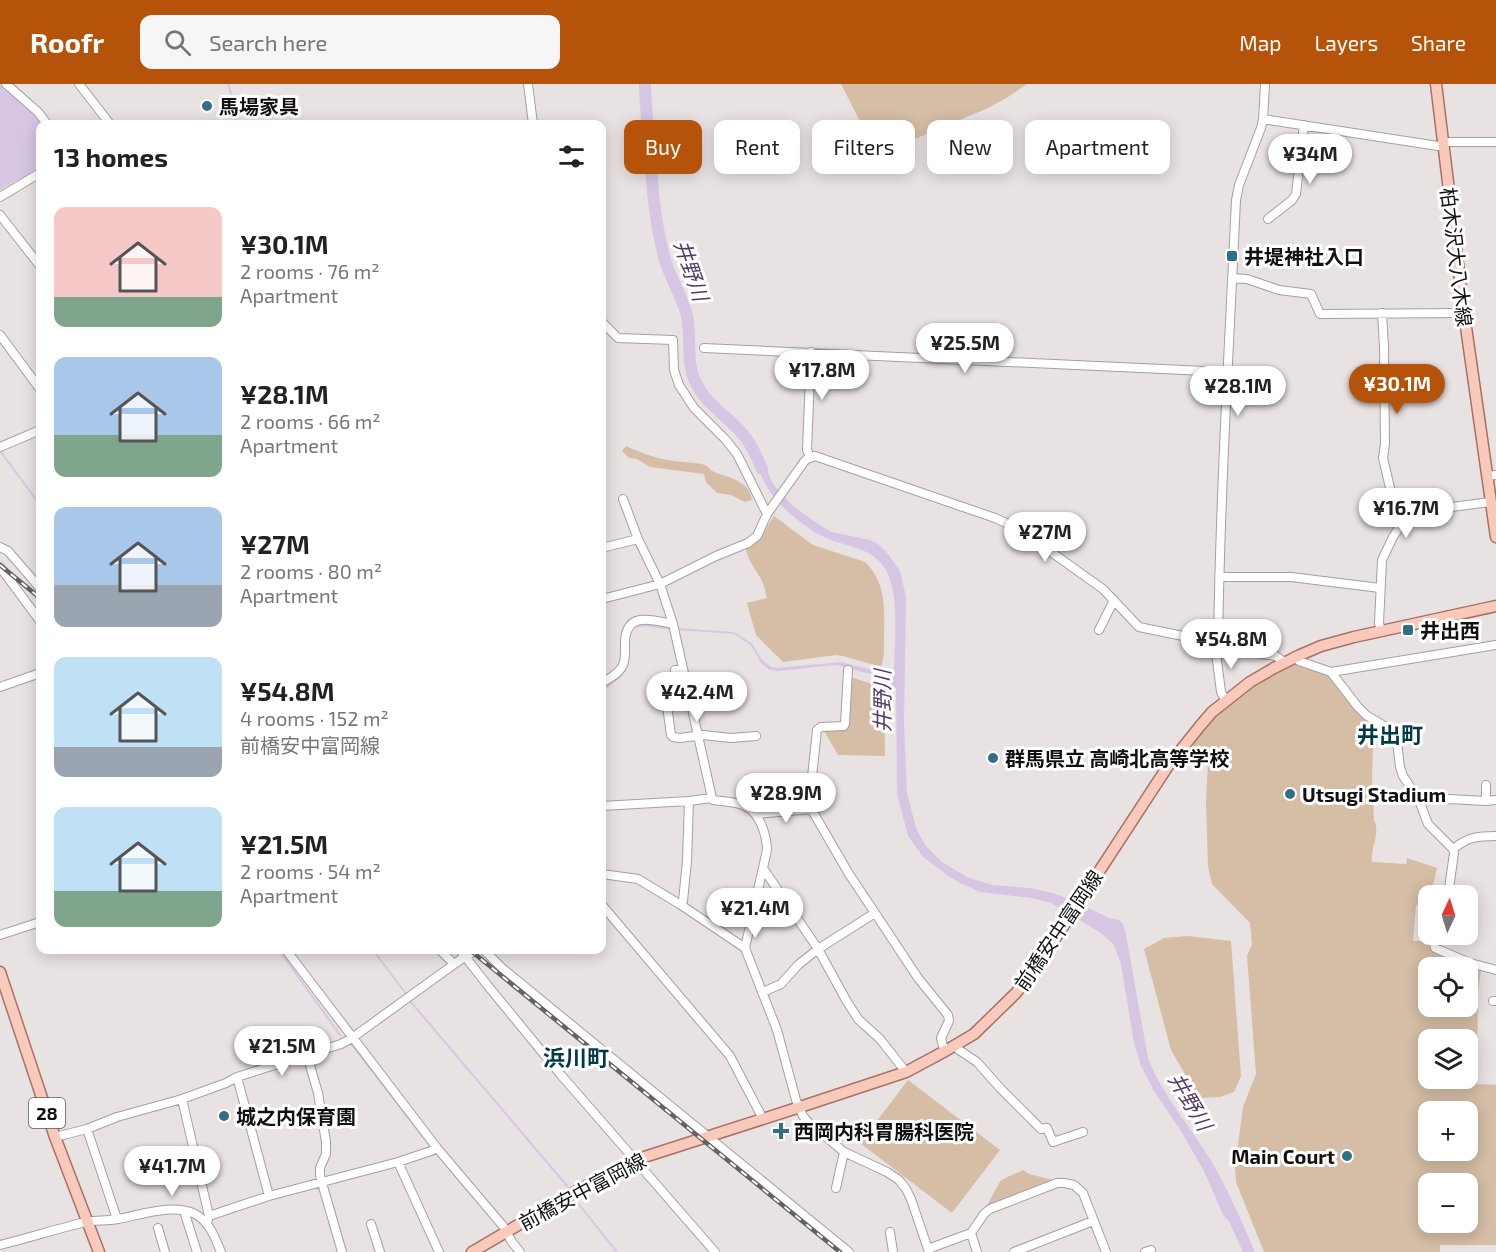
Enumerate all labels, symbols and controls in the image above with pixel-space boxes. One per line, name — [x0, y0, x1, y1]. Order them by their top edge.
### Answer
search box — [140, 15, 560, 69]
text: Roofr — [30, 25, 104, 59]
icon: search — [161, 26, 194, 59]
text: Search here — [209, 29, 327, 55]
text: Map — [1239, 30, 1281, 55]
text: Layers — [1314, 30, 1378, 55]
text: Share — [1411, 30, 1466, 55]
place label: 馬場家具 — [219, 94, 299, 118]
marker: 馬場家具 — [200, 99, 214, 113]
chip: Buy — [624, 120, 702, 174]
chip: Rent — [714, 120, 800, 174]
chip: Filters — [812, 120, 915, 174]
chip: New — [927, 120, 1013, 174]
chip: Apartment — [1025, 120, 1170, 174]
pin: ¥34M — [1274, 134, 1346, 185]
icon: filters — [555, 140, 588, 173]
text: 13 homes — [54, 141, 168, 172]
text: ¥34M — [1282, 141, 1338, 165]
street label: 柏木沢大八木線 — [1437, 186, 1477, 328]
text: ¥30.1M — [240, 228, 329, 259]
icon: home — [102, 231, 174, 303]
water label: 井野川 — [670, 236, 715, 306]
place label: 井堤神社入口 — [1244, 244, 1364, 268]
marker: 井堤神社入口 — [1225, 249, 1239, 263]
text: 2 rooms · 76 m² — [240, 259, 379, 283]
text: Apartment — [240, 283, 338, 307]
pin: ¥25.5M — [916, 323, 1014, 374]
text: ¥25.5M — [930, 330, 1000, 354]
pin: ¥17.8M — [773, 350, 871, 401]
text: ¥17.8M — [788, 357, 856, 381]
pin: ¥30.1M — [1348, 364, 1446, 415]
pin: ¥28.1M — [1189, 366, 1287, 417]
text: ¥30.1M — [1363, 371, 1431, 395]
text: ¥28.1M — [1204, 373, 1272, 397]
text: ¥28.1M — [240, 378, 329, 409]
icon: home — [102, 381, 174, 453]
text: 2 rooms · 66 m² — [240, 409, 381, 433]
text: Apartment — [240, 433, 338, 457]
pin: ¥16.7M — [1357, 488, 1455, 539]
text: ¥16.7M — [1373, 495, 1439, 519]
pin: ¥27M — [1009, 512, 1081, 563]
text: ¥27M — [1018, 519, 1072, 543]
text: ¥27M — [240, 528, 310, 559]
icon: home — [102, 531, 174, 603]
text: 2 rooms · 80 m² — [240, 559, 382, 583]
text: Apartment — [240, 583, 338, 607]
place label: 井出西 — [1420, 618, 1480, 642]
pin: ¥54.8M — [1182, 619, 1280, 670]
marker: 井出西 — [1401, 623, 1415, 637]
text: ¥54.8M — [1195, 626, 1267, 650]
water label: 井野川 — [869, 668, 894, 733]
pin: ¥42.4M — [648, 672, 746, 723]
text: ¥54.8M — [240, 675, 335, 706]
text: ¥42.4M — [660, 679, 734, 703]
icon: home — [102, 681, 174, 753]
text: 4 rooms · 152 m² — [240, 706, 389, 730]
district label: 井出町 — [1357, 721, 1423, 747]
text: 前橋安中富岡線 — [240, 733, 380, 757]
place label: 群馬県立 高崎北高等学校 — [1005, 746, 1229, 770]
marker: 群馬県立 高崎北高等学校 — [986, 751, 1000, 765]
pin: ¥28.9M — [737, 773, 835, 824]
text: ¥28.9M — [750, 780, 822, 804]
place label: Utsugi Stadium — [1302, 782, 1446, 806]
marker: Utsugi Stadium — [1283, 787, 1297, 801]
text: ¥21.5M — [240, 828, 328, 859]
icon: home — [102, 831, 174, 903]
text: 2 rooms · 54 m² — [240, 859, 381, 883]
street label: 前橋安中富岡線 — [1009, 865, 1107, 995]
text: Apartment — [240, 883, 338, 907]
north arrow — [1418, 885, 1478, 945]
map controls — [1418, 885, 1478, 1233]
pin: ¥21.4M — [706, 888, 804, 939]
text: ¥21.4M — [720, 895, 790, 919]
button: locate — [1418, 957, 1478, 1017]
pin: ¥21.5M — [233, 1026, 331, 1077]
button: layers — [1418, 1029, 1478, 1089]
text: ¥21.5M — [248, 1033, 316, 1057]
district label: 浜川町 — [543, 1044, 609, 1070]
water label: 井野川 — [1164, 1068, 1219, 1136]
road number: 28 — [29, 1098, 65, 1128]
button: + — [1418, 1101, 1478, 1161]
place label: 城之内保育園 — [236, 1104, 356, 1128]
marker: 城之内保育園 — [217, 1109, 231, 1123]
place label: 西岡内科胃腸科医院 — [794, 1119, 974, 1143]
marker: 西岡内科胃腸科医院 — [772, 1122, 790, 1140]
place label: Main Court — [1231, 1144, 1335, 1168]
pin: ¥41.7M — [123, 1146, 221, 1197]
street label: 前橋安中富岡線 — [515, 1148, 649, 1234]
marker: Main Court — [1340, 1149, 1354, 1163]
text: ¥41.7M — [138, 1153, 206, 1177]
button: − — [1418, 1173, 1478, 1233]

